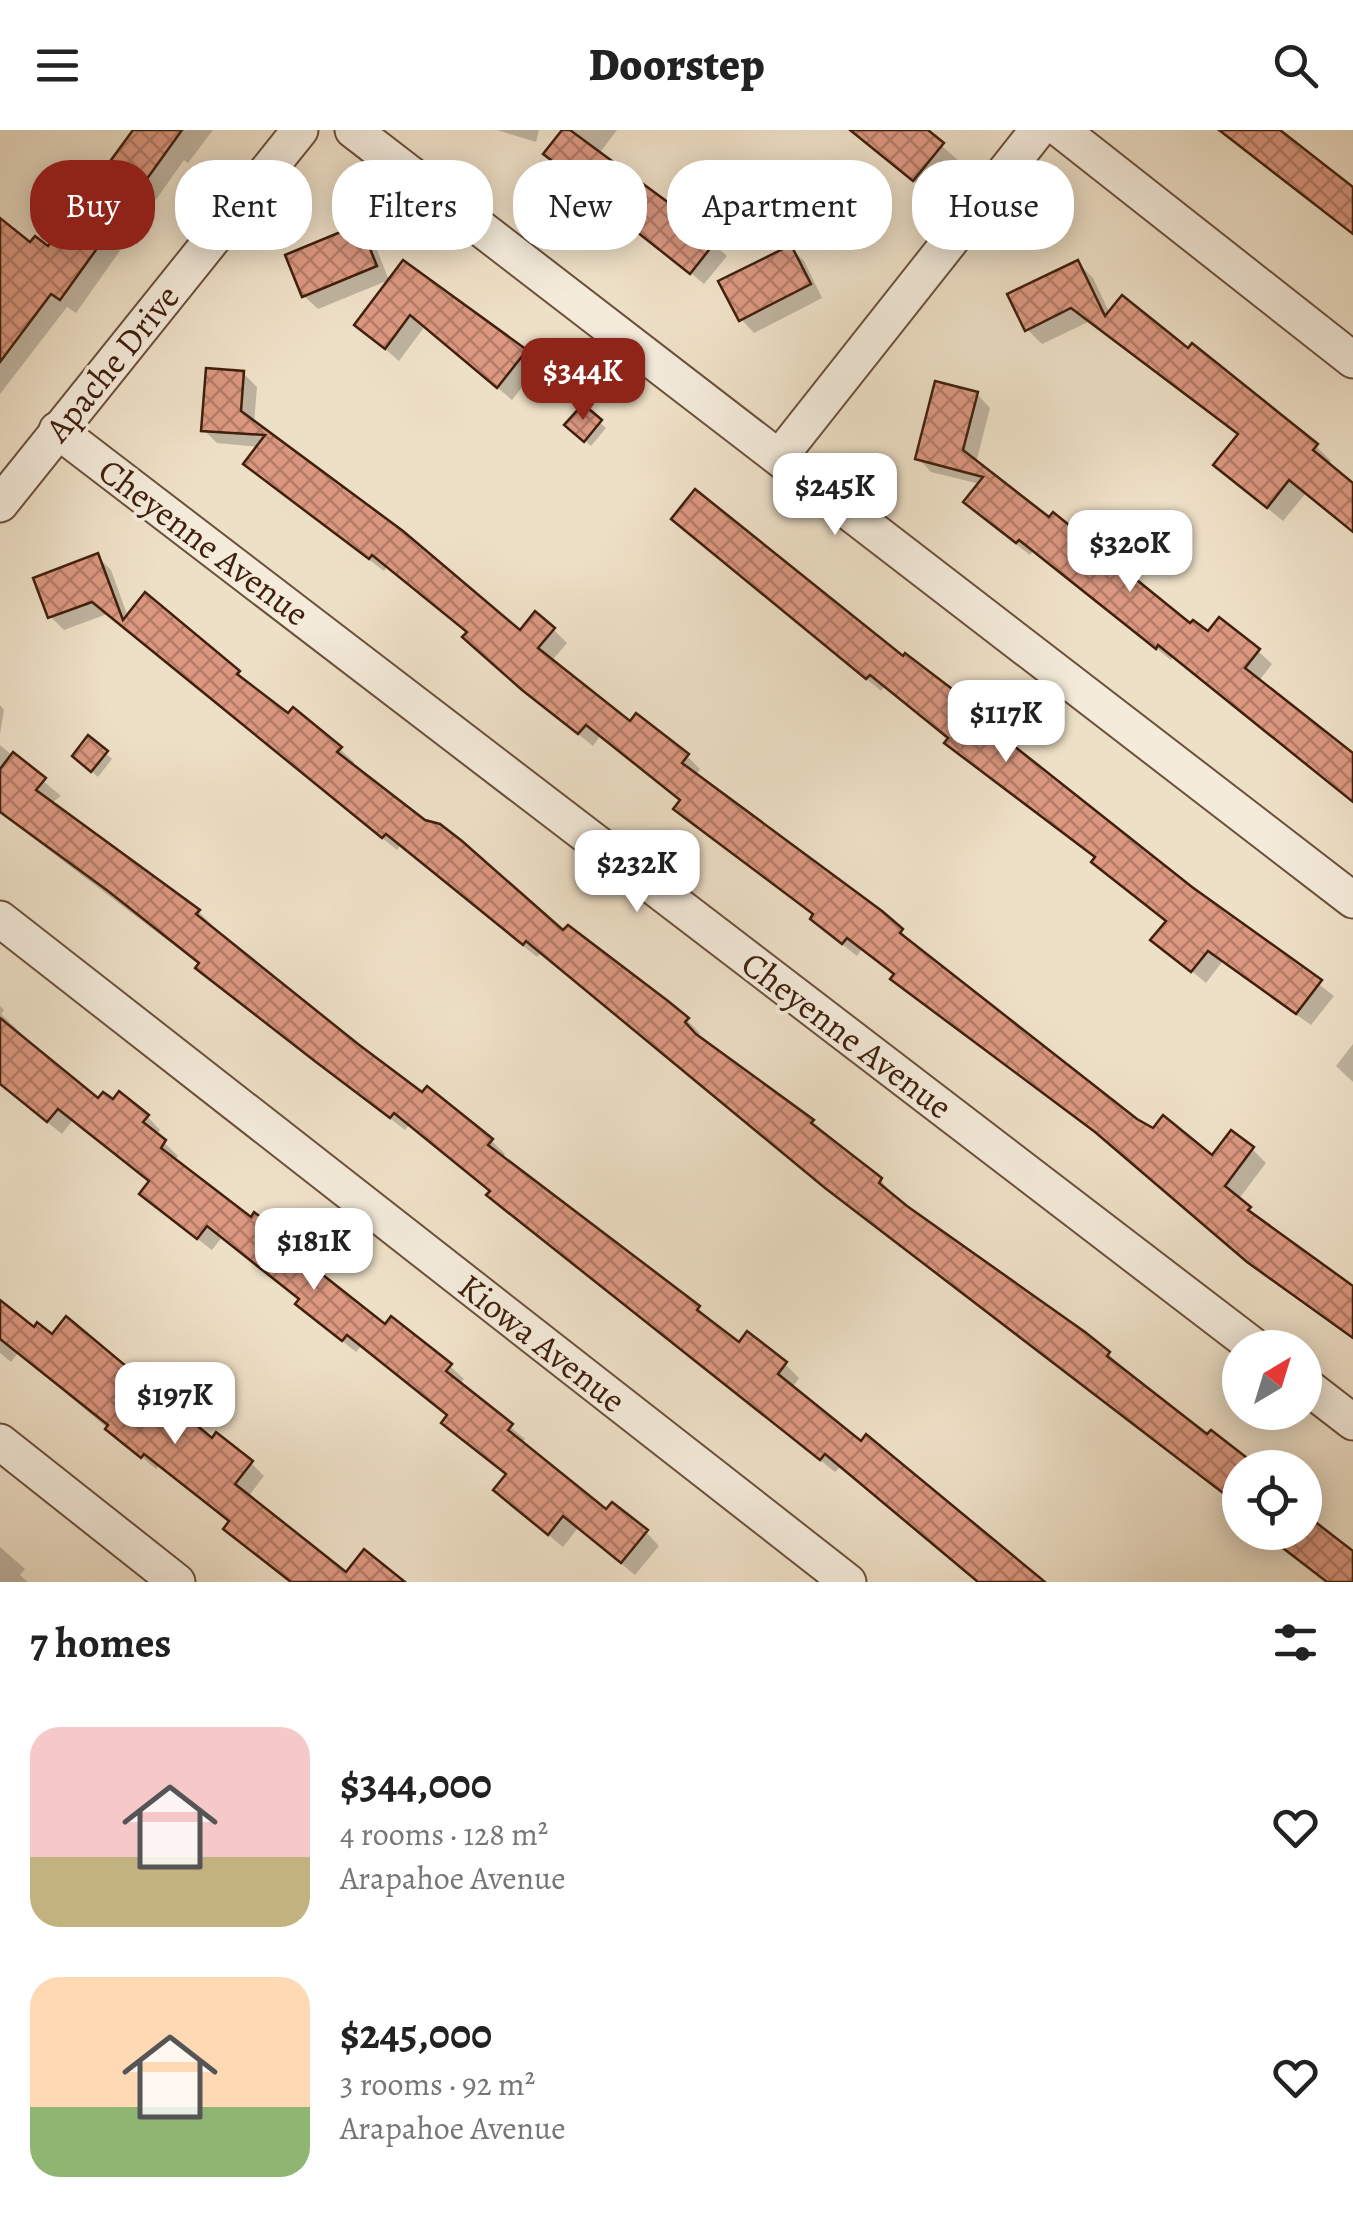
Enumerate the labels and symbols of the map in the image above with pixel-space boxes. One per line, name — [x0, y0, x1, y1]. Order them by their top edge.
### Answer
street label: Apache Drive — [33, 274, 190, 452]
pin: $344K — [513, 338, 653, 423]
street label: Cheyenne Avenue — [89, 447, 319, 637]
pin: $245K — [765, 453, 905, 538]
pin: $320K — [1060, 510, 1200, 595]
pin: $117K — [936, 680, 1076, 765]
pin: $232K — [567, 830, 707, 915]
street label: Cheyenne Avenue — [732, 940, 962, 1130]
pin: $181K — [244, 1208, 384, 1293]
street label: Kiowa Avenue — [448, 1262, 636, 1424]
north arrow — [1222, 1330, 1322, 1430]
pin: $197K — [105, 1362, 245, 1447]

